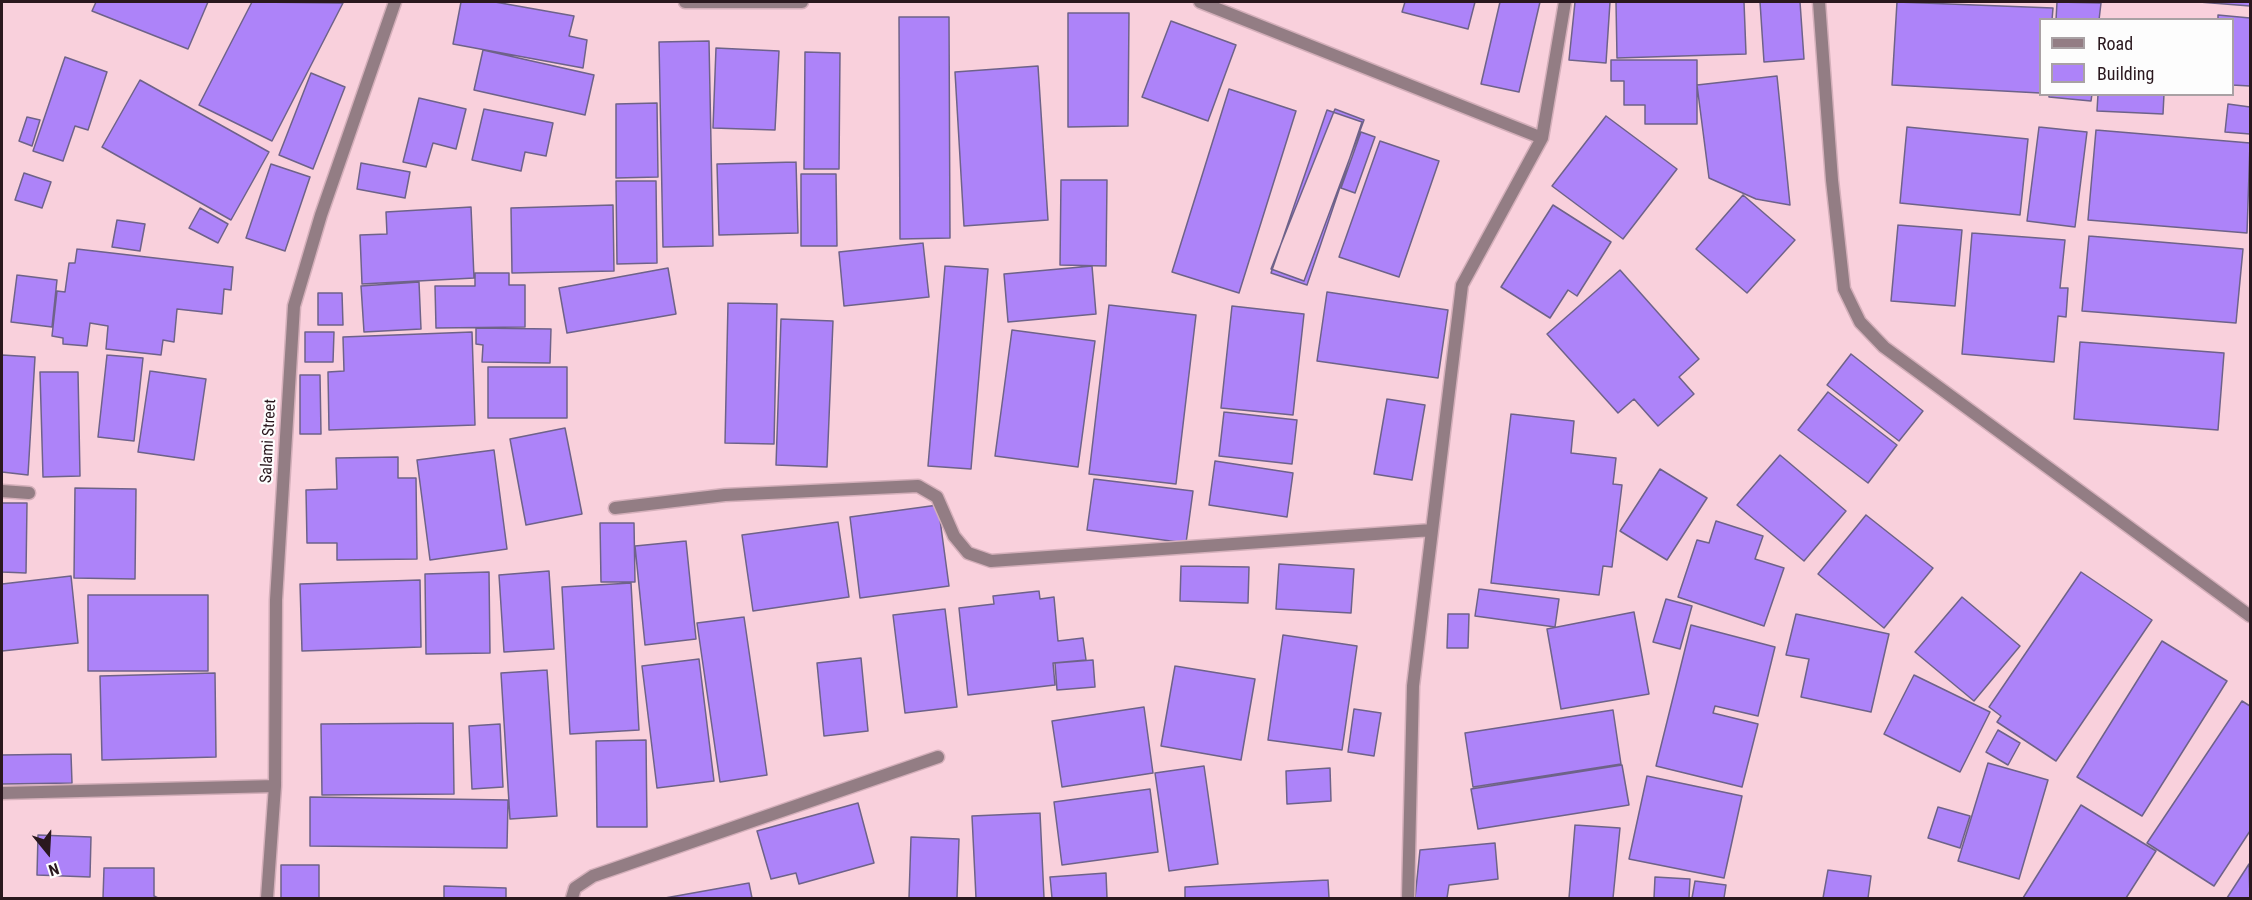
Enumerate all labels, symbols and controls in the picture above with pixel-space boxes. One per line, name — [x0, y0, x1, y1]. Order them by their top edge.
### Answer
legend — [2039, 18, 2234, 96]
text: Road — [2097, 33, 2133, 54]
text: Building — [2097, 63, 2154, 84]
street label: Salami Street — [257, 398, 281, 484]
north arrow — [18, 822, 78, 882]
text: N — [46, 859, 61, 880]

